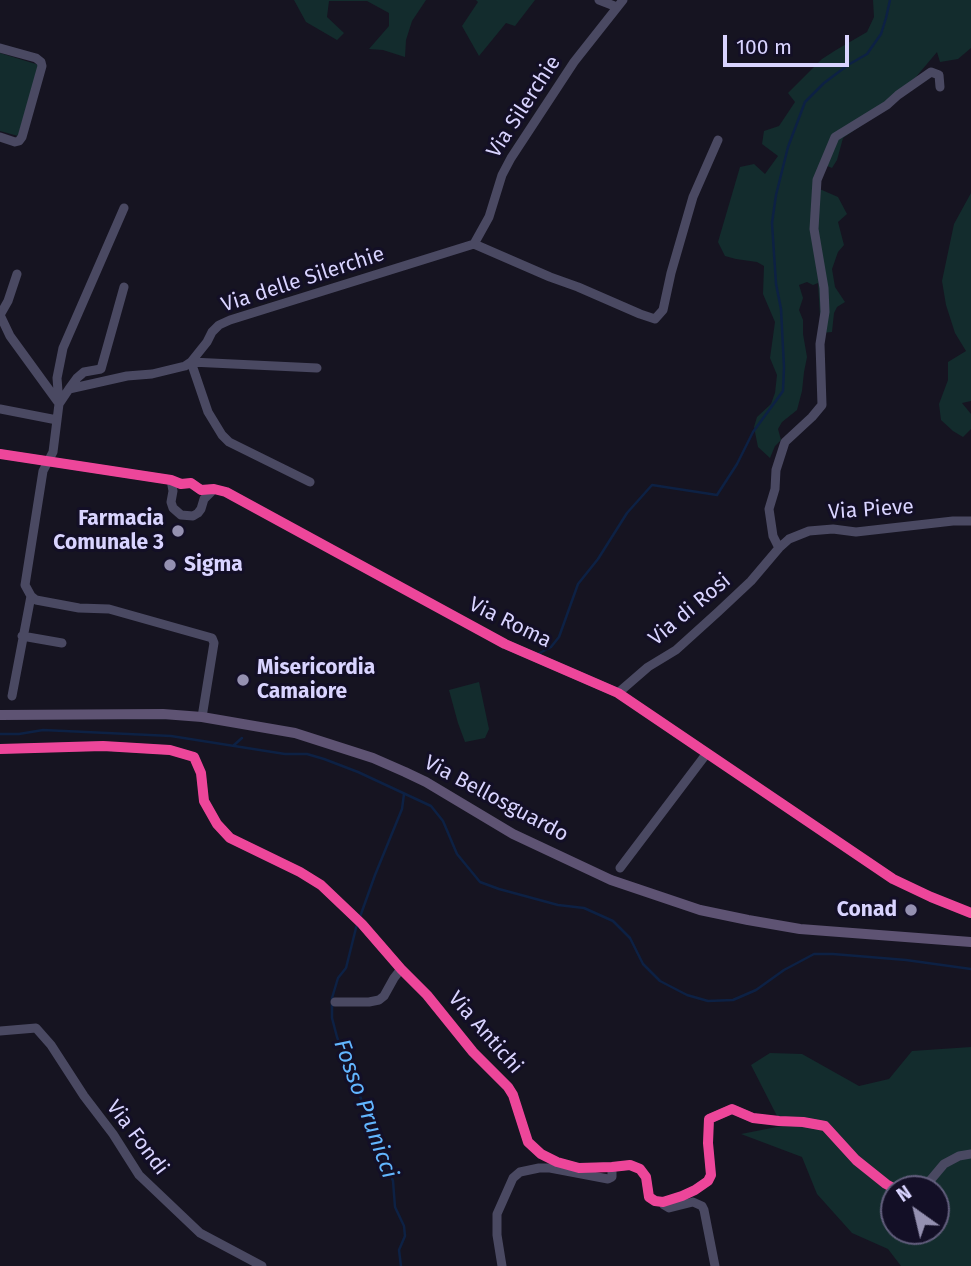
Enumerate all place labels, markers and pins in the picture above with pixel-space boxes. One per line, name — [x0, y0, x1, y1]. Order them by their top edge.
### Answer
place label: Farmacia Comunale 3 — [53, 506, 164, 556]
marker: Farmacia Comunale 3 — [170, 523, 186, 539]
place label: Sigma — [184, 552, 243, 578]
marker: Sigma — [162, 557, 178, 573]
place label: Misericordia Camaiore — [257, 655, 375, 705]
marker: Misericordia Camaiore — [235, 672, 251, 688]
place label: Conad — [837, 897, 897, 923]
marker: Conad — [903, 902, 919, 918]

